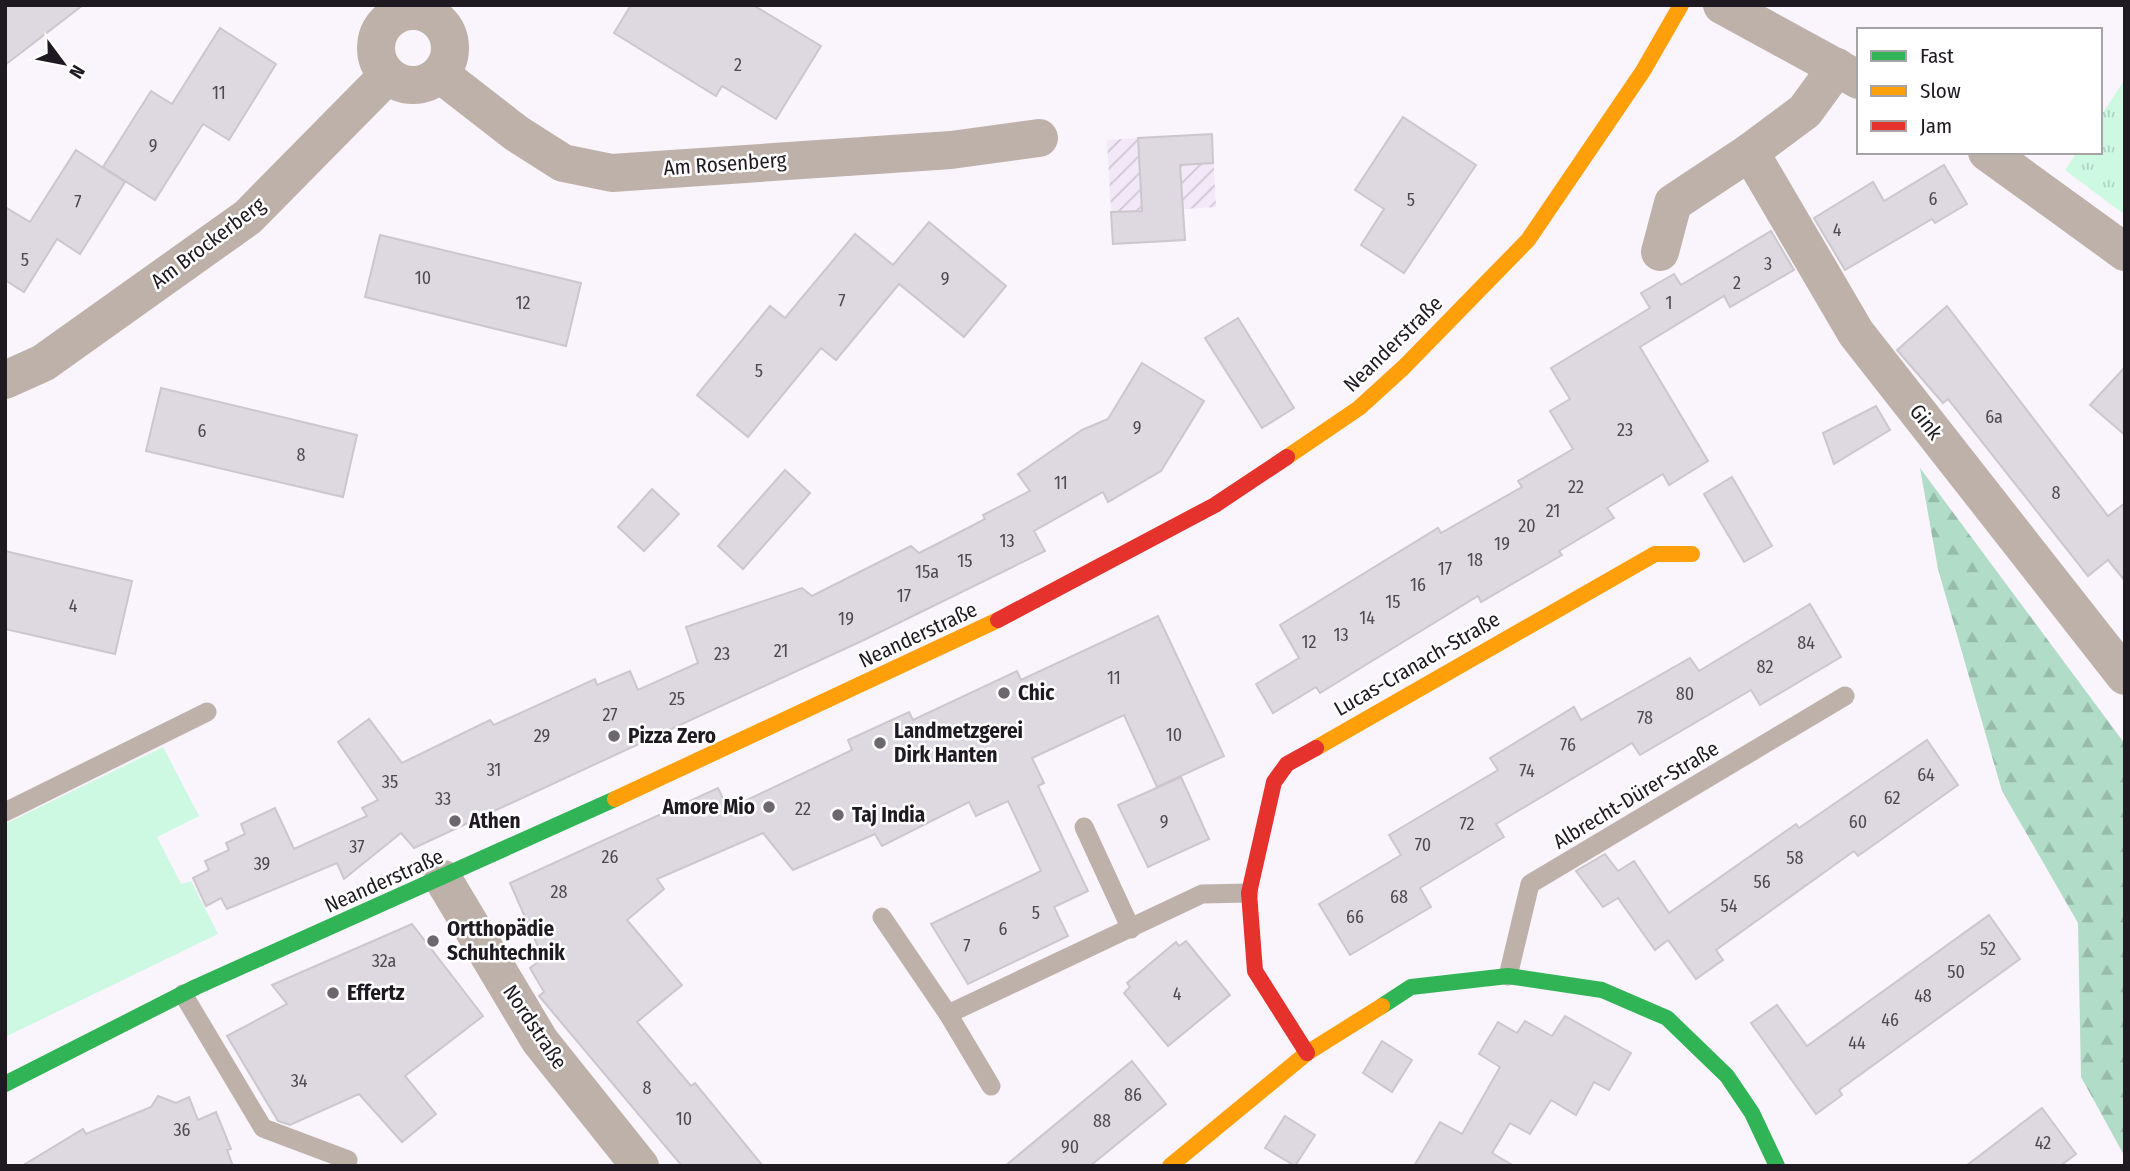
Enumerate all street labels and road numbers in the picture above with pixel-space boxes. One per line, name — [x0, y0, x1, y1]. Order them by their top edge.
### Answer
street label: Am Rosenberg — [663, 147, 787, 181]
street label: Am Brockerberg — [146, 192, 270, 294]
street label: Neanderstraße — [1338, 290, 1448, 398]
street label: Gink — [1904, 399, 1948, 445]
street label: Neanderstraße — [855, 596, 981, 674]
street label: Lucas-Cranach-Straße — [1330, 606, 1504, 722]
street label: Albrecht-Dürer-Straße — [1549, 735, 1723, 855]
street label: Neanderstraße — [321, 843, 447, 919]
street label: Nordstraße — [497, 980, 573, 1074]

